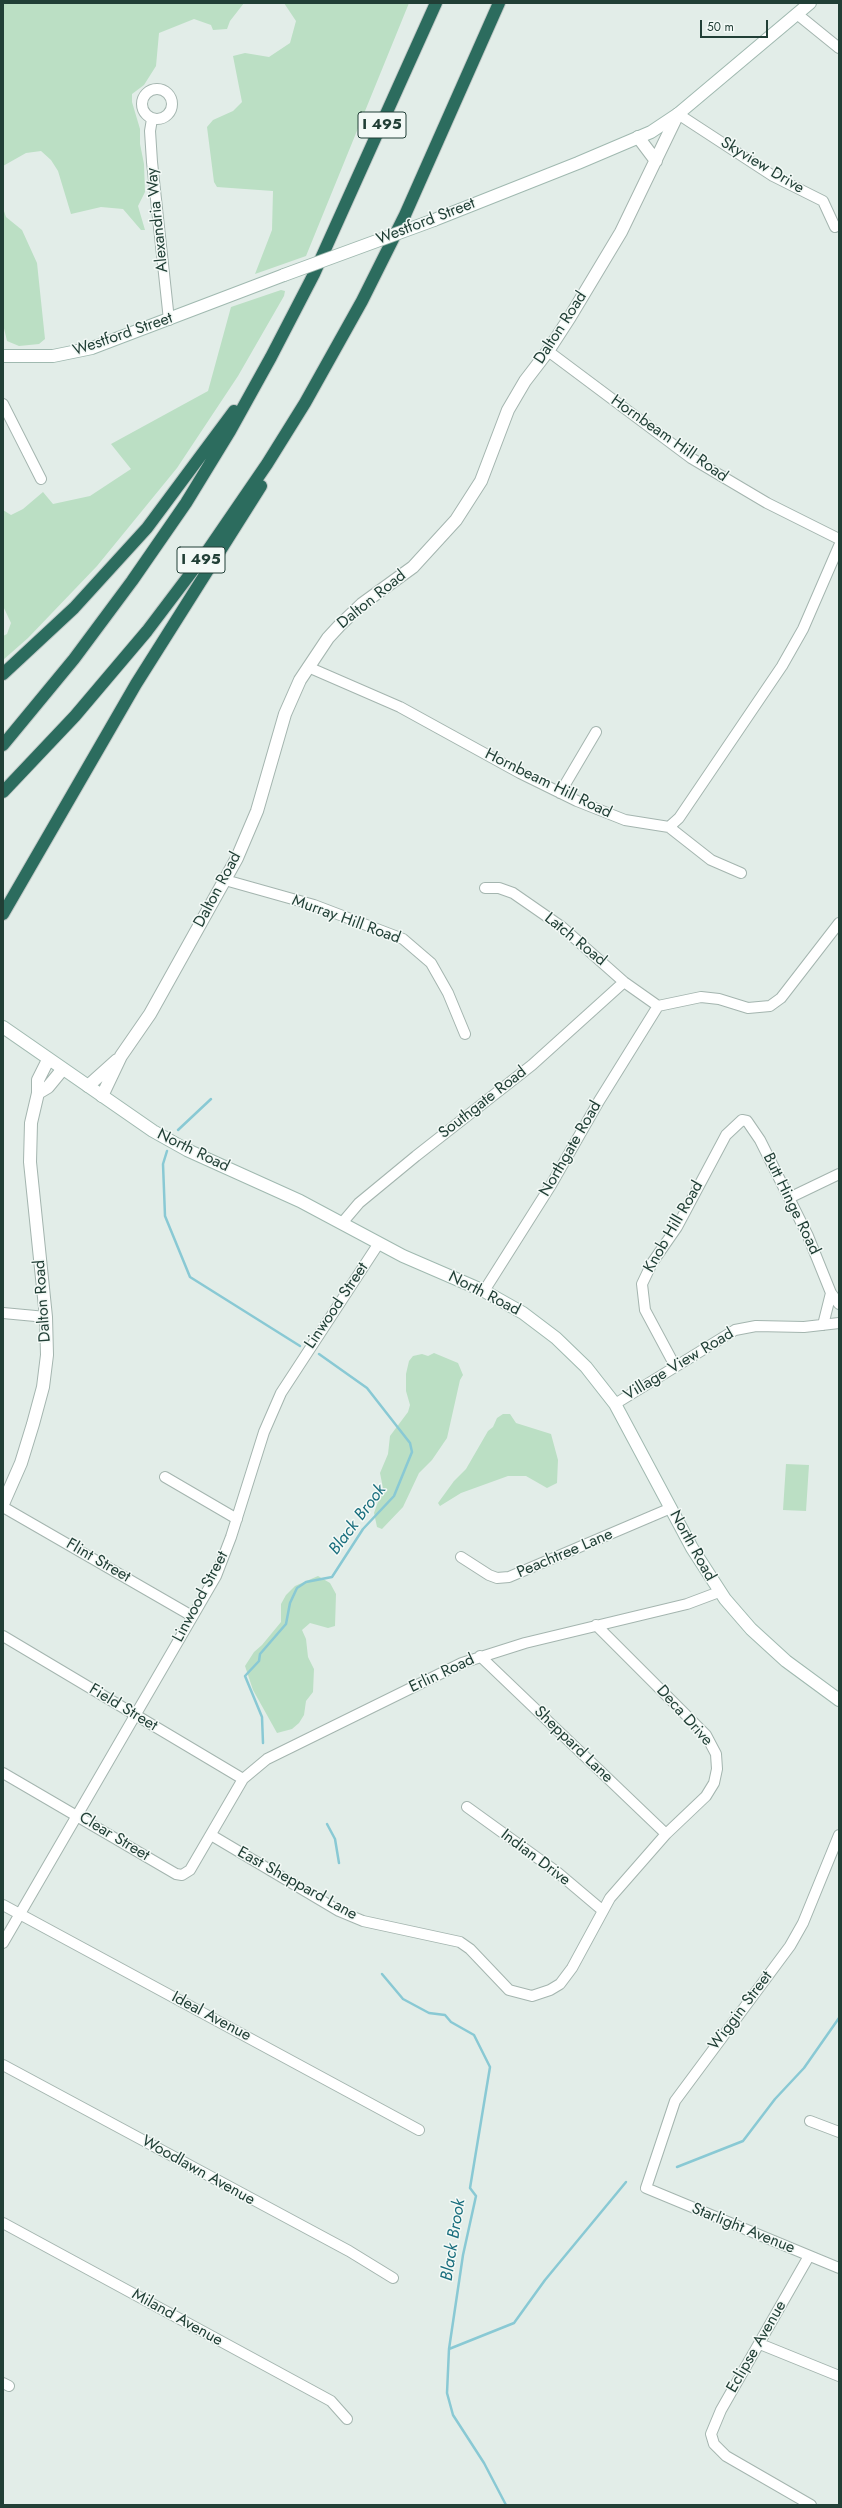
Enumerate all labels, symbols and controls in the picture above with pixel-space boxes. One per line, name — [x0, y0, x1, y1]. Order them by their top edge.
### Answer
scale bar — [702, 12, 770, 38]
text: 50 m — [707, 18, 734, 36]
road number: I 495 — [358, 112, 406, 138]
street label: Skyview Drive — [717, 134, 807, 198]
street label: Alexandria Way — [143, 167, 173, 273]
street label: Westford Street — [374, 194, 478, 250]
street label: Dalton Road — [530, 288, 592, 368]
street label: Westford Street — [71, 309, 175, 361]
street label: Hornbeam Hill Road — [607, 391, 731, 487]
road number: I 495 — [177, 547, 225, 573]
street label: Dalton Road — [334, 567, 410, 633]
street label: Hornbeam Hill Road — [481, 745, 615, 823]
street label: Dalton Road — [190, 849, 246, 931]
street label: Murray Hill Road — [289, 891, 403, 949]
street label: Latch Road — [540, 909, 610, 971]
street label: Southgate Road — [435, 1063, 531, 1143]
street label: Northgate Road — [536, 1098, 606, 1200]
street label: North Road — [154, 1125, 232, 1177]
street label: Butt Hinge Road — [758, 1150, 824, 1258]
street label: Knob Hill Road — [640, 1178, 708, 1276]
street label: Dalton Road — [31, 1259, 55, 1343]
street label: Linwood Street — [301, 1259, 373, 1353]
street label: North Road — [445, 1268, 523, 1320]
street label: Village View Road — [621, 1325, 737, 1405]
water label: Black Brook — [325, 1481, 391, 1559]
street label: North Road — [665, 1507, 719, 1585]
street label: Peachtree Lane — [514, 1525, 616, 1583]
street label: Flint Street — [62, 1535, 134, 1587]
street label: Linwood Street — [169, 1548, 233, 1646]
street label: Erlin Road — [406, 1651, 478, 1697]
street label: Field Street — [85, 1680, 161, 1736]
street label: Deca Drive — [652, 1682, 716, 1750]
street label: Sheppard Lane — [530, 1703, 616, 1787]
street label: Clear Street — [75, 1808, 153, 1866]
street label: Indian Drive — [496, 1826, 574, 1890]
street label: East Sheppard Lane — [234, 1843, 360, 1925]
street label: Wiggin Street — [705, 1968, 777, 2054]
street label: Ideal Avenue — [168, 1988, 254, 2046]
street label: Woodlawn Avenue — [138, 2132, 258, 2210]
water label: Black Brook — [437, 2198, 471, 2282]
street label: Starlight Avenue — [689, 2200, 797, 2258]
street label: Miland Avenue — [128, 2285, 226, 2351]
street label: Eclipse Avenue — [723, 2298, 791, 2396]

